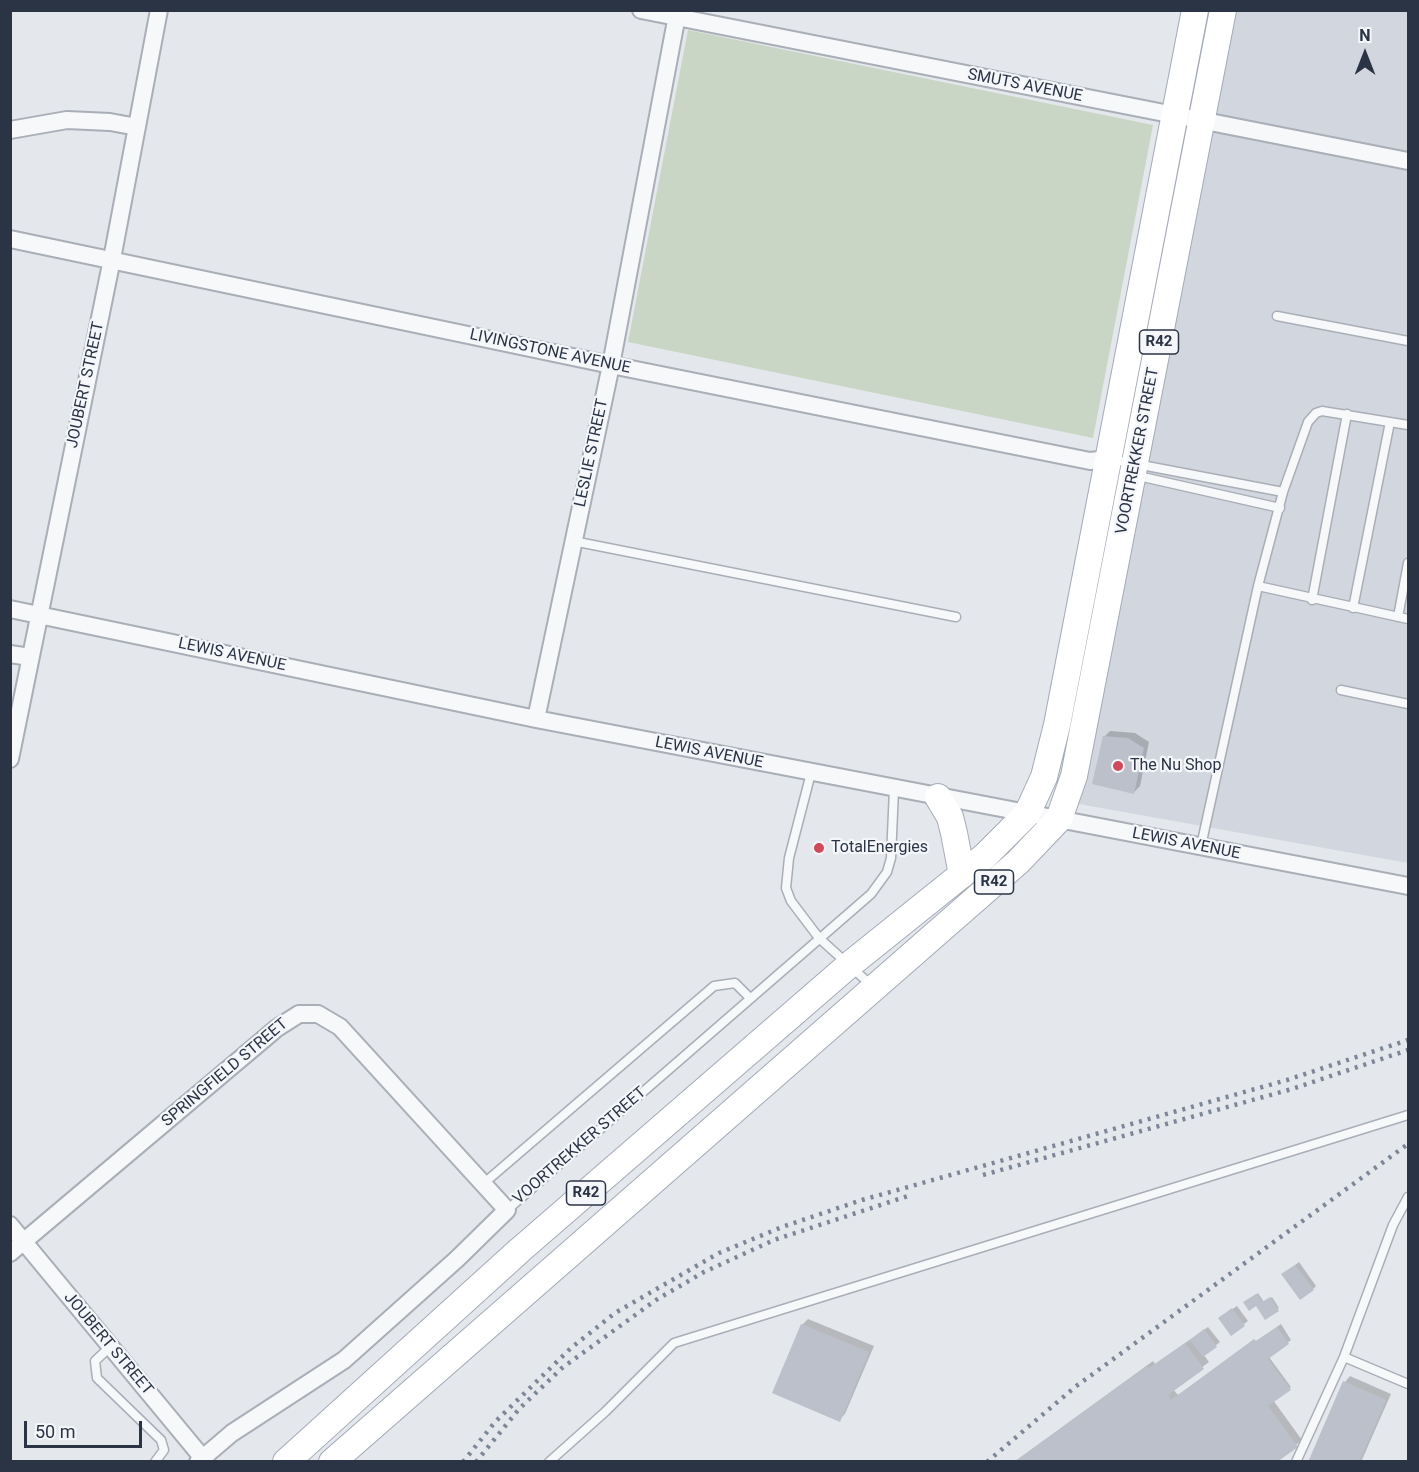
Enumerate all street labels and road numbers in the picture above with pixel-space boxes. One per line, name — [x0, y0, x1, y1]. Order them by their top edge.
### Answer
street label: SMUTS AVENUE — [966, 65, 1084, 107]
street label: JOUBERT STREET — [63, 320, 109, 450]
street label: LIVINGSTONE AVENUE — [468, 326, 632, 378]
road number: R42 — [1140, 330, 1178, 354]
street label: VOORTREKKER STREET — [1112, 366, 1164, 536]
street label: LESLIE STREET — [571, 397, 613, 509]
street label: LEWIS AVENUE — [176, 634, 288, 676]
street label: LEWIS AVENUE — [653, 733, 765, 773]
street label: LEWIS AVENUE — [1130, 824, 1242, 864]
road number: R42 — [974, 870, 1014, 894]
street label: SPRINGFIELD STREET — [158, 1015, 292, 1131]
street label: VOORTREKKER STREET — [510, 1083, 650, 1209]
road number: R42 — [566, 1181, 606, 1205]
street label: JOUBERT STREET — [59, 1288, 157, 1400]

